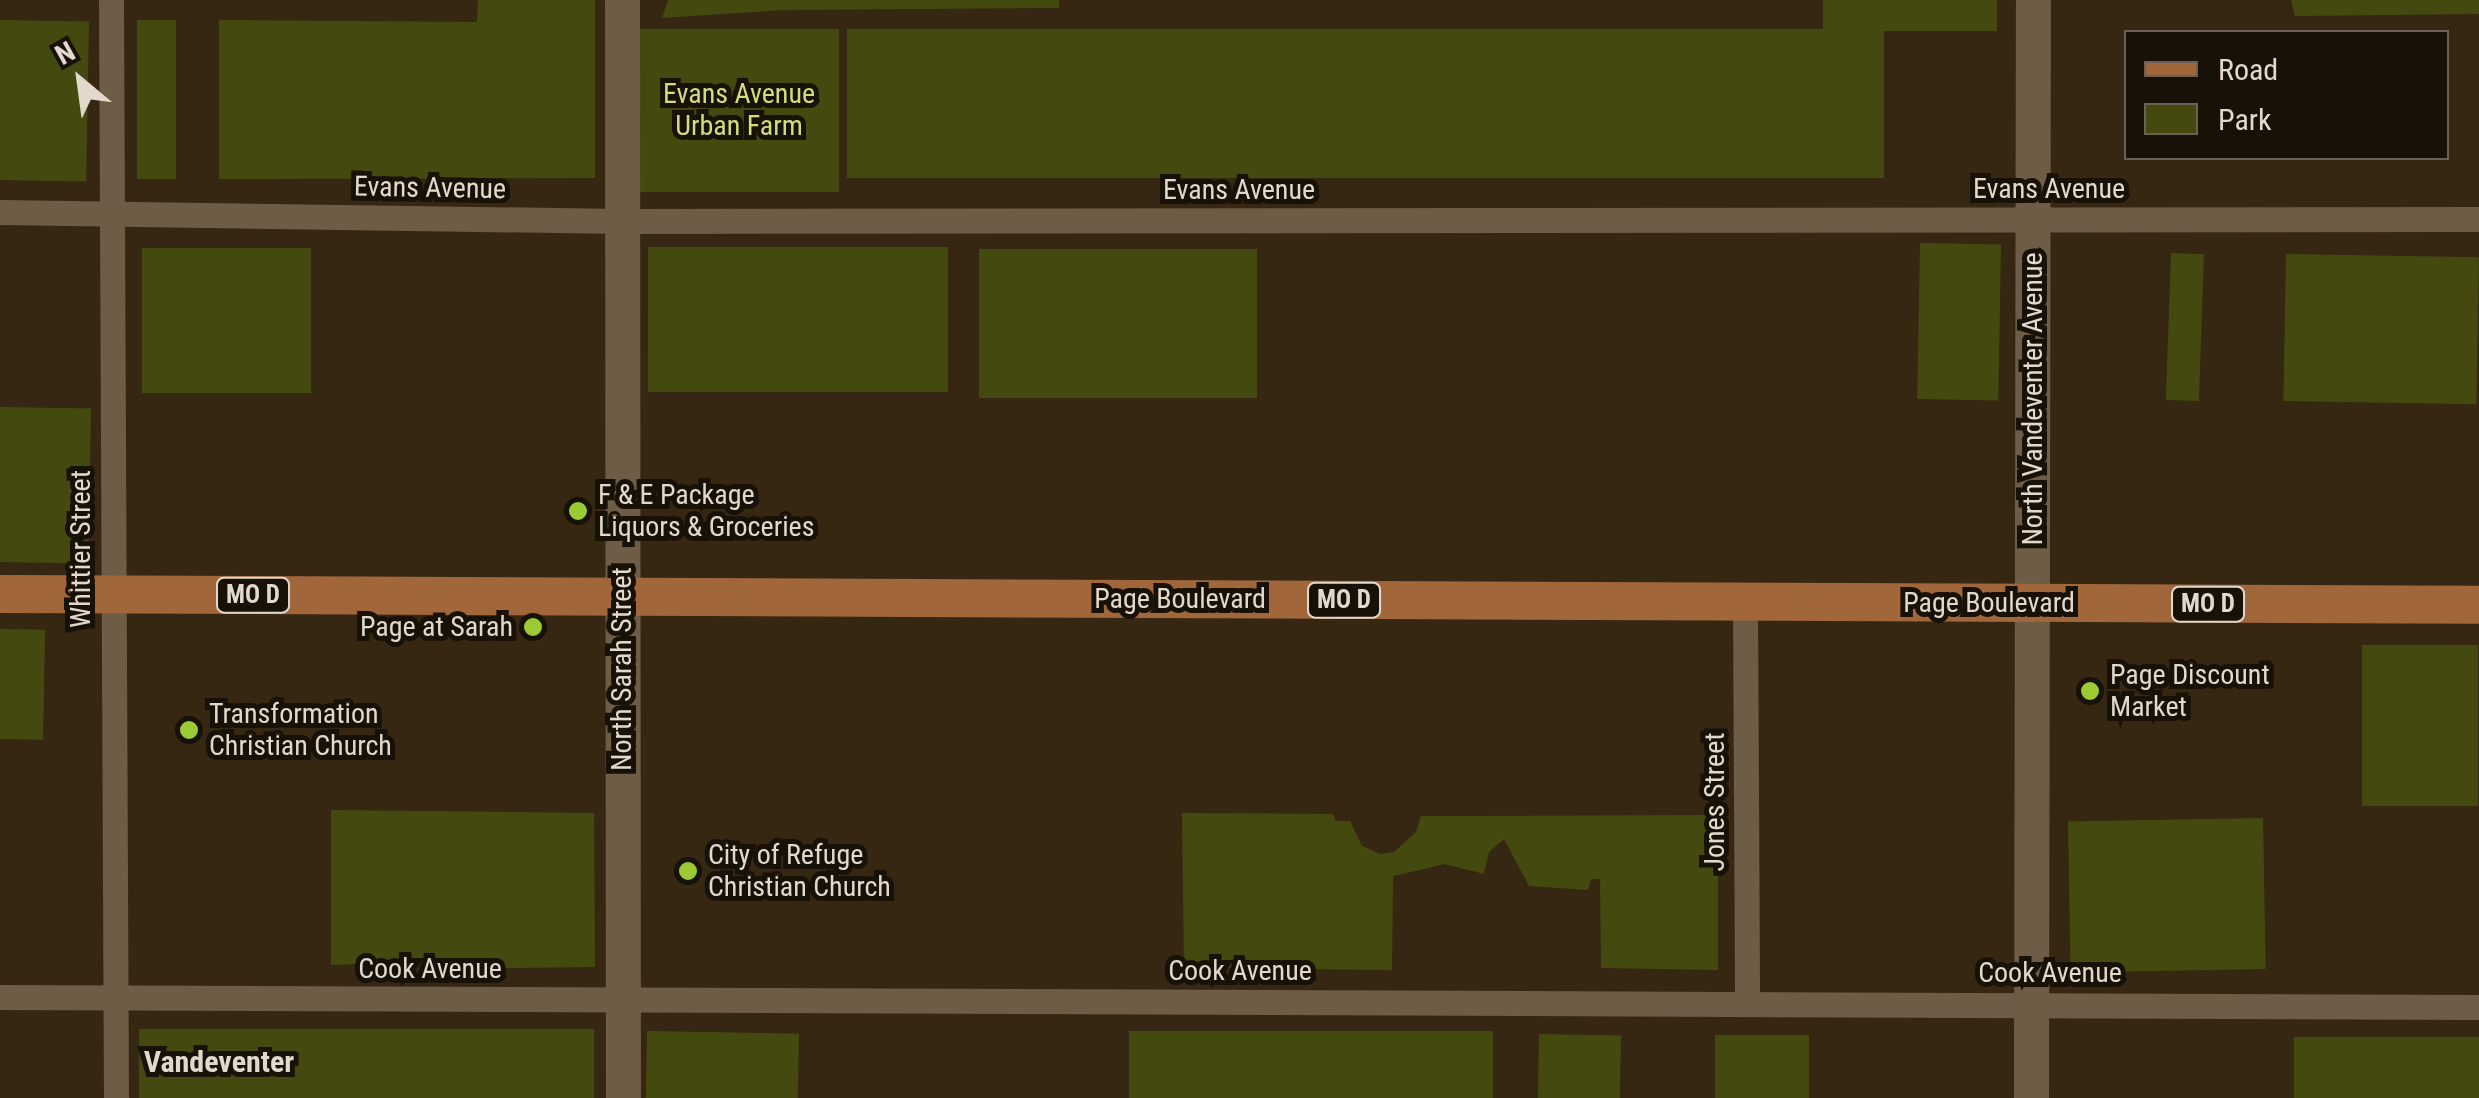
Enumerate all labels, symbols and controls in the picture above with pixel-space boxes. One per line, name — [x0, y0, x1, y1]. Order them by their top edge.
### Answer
north arrow — [30, 30, 130, 130]
legend — [2124, 30, 2449, 160]
text: N — [50, 35, 81, 72]
text: Road — [2218, 52, 2278, 87]
park label: Evans Avenue Urban Farm — [663, 77, 815, 143]
text: Park — [2218, 102, 2272, 137]
street label: Evans Avenue — [354, 170, 506, 206]
street label: Evans Avenue — [1973, 172, 2125, 206]
street label: Evans Avenue — [1163, 173, 1315, 207]
street label: North Vandeventer Avenue — [2016, 252, 2050, 546]
street label: Whittier Street — [64, 470, 98, 628]
place label: F & E Package Liquors & Groceries — [598, 478, 814, 544]
marker: F & E Package Liquors & Groceries — [567, 500, 589, 522]
street label: North Sarah Street — [605, 567, 639, 771]
road number: MO D — [216, 575, 290, 615]
road number: MO D — [1306, 580, 1382, 620]
street label: Page Boulevard — [1094, 582, 1266, 616]
road number: MO D — [2170, 584, 2246, 624]
street label: Page Boulevard — [1903, 586, 2075, 620]
place label: Page at Sarah — [360, 610, 513, 644]
marker: Page at Sarah — [522, 616, 544, 638]
place label: Page Discount Market — [2110, 658, 2270, 724]
marker: Page Discount Market — [2079, 680, 2101, 702]
place label: Transformation Christian Church — [209, 697, 392, 763]
marker: Transformation Christian Church — [178, 719, 200, 741]
street label: Jones Street — [1698, 732, 1732, 872]
place label: City of Refuge Christian Church — [708, 838, 891, 904]
marker: City of Refuge Christian Church — [677, 860, 699, 882]
street label: Cook Avenue — [358, 952, 502, 986]
street label: Cook Avenue — [1168, 954, 1312, 988]
street label: Cook Avenue — [1978, 956, 2122, 990]
district label: Vandeventer — [144, 1044, 294, 1080]

